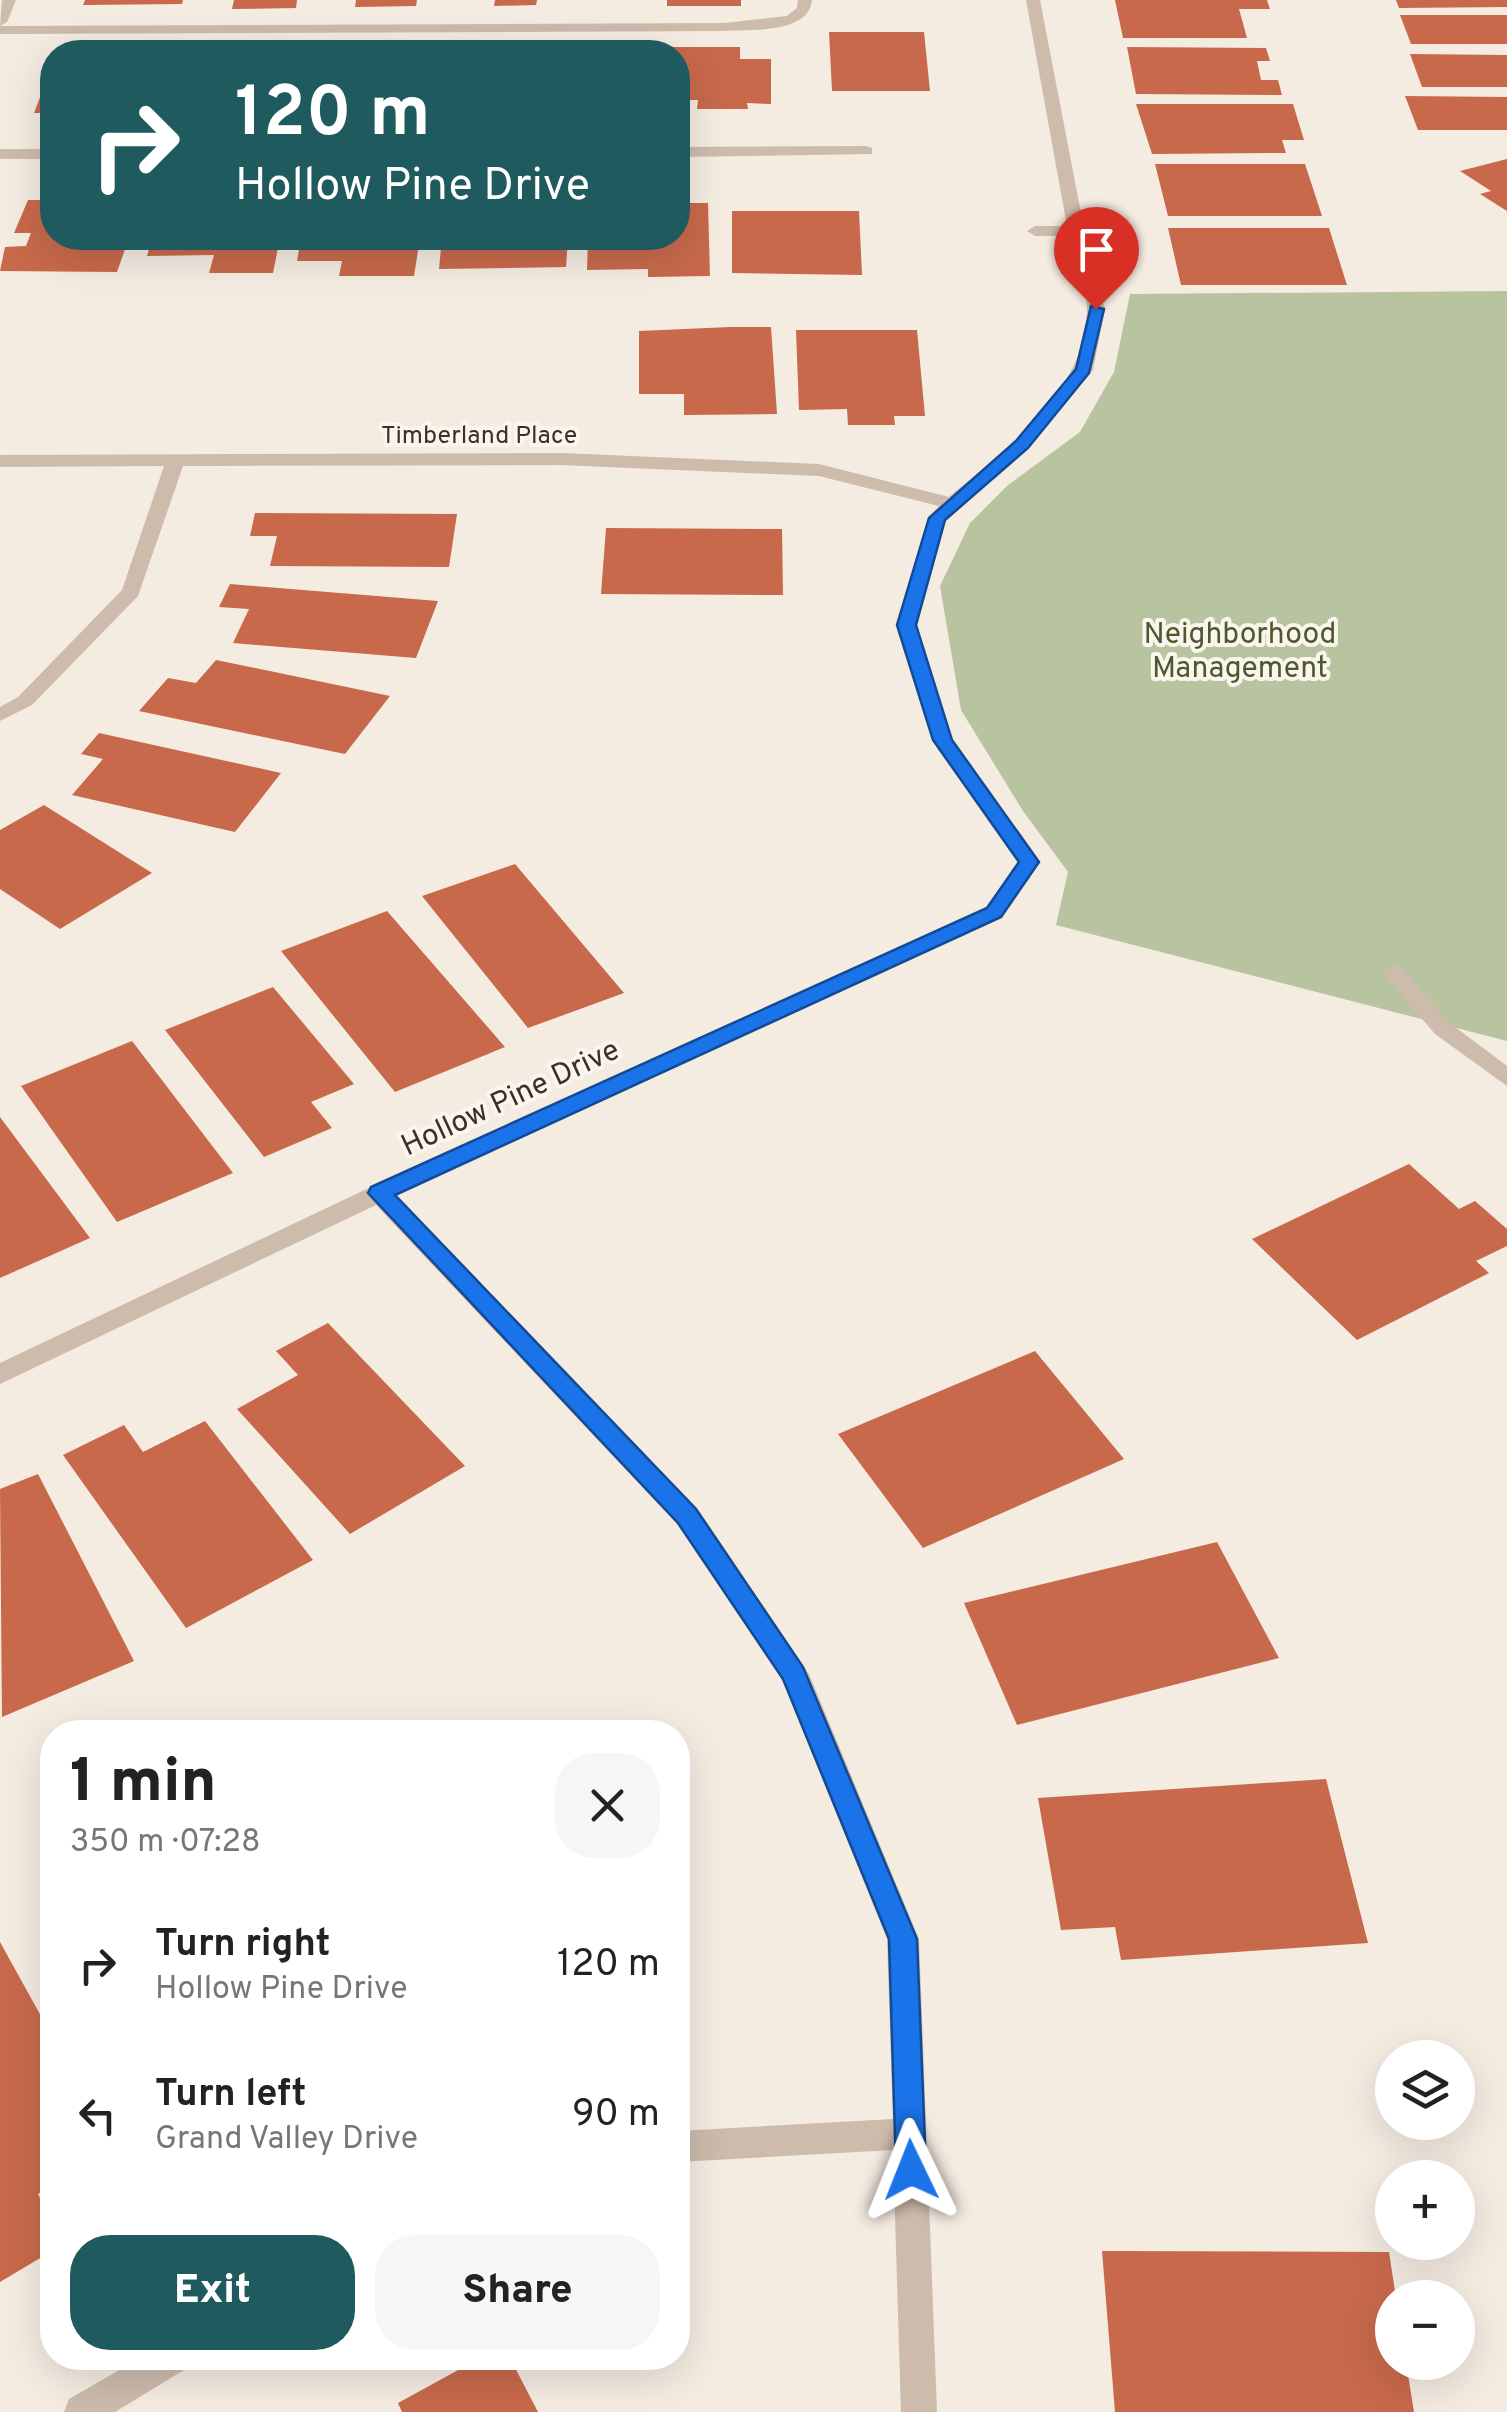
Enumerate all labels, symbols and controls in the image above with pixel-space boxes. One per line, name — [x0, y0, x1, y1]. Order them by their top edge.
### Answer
text: 120 m — [235, 72, 431, 161]
icon: right — [70, 80, 200, 210]
text: Hollow Pine Drive — [235, 159, 590, 216]
pin — [1054, 207, 1139, 310]
icon: arrive — [1069, 222, 1124, 277]
street label: Timberland Place — [381, 421, 577, 453]
park label: Neighborhood Management — [1144, 617, 1336, 688]
street label: Hollow Pine Drive — [396, 1033, 626, 1166]
text: 1 min — [70, 1747, 217, 1823]
button: close — [555, 1753, 660, 1858]
text: 350 m · 07:28 — [70, 1823, 261, 1863]
text: Turn right — [155, 1921, 330, 1970]
icon: right — [70, 1938, 125, 1993]
text: 120 m — [557, 1941, 660, 1990]
text: Hollow Pine Drive — [155, 1970, 407, 2010]
map controls — [1375, 2040, 1475, 2380]
button: layers — [1375, 2040, 1475, 2140]
text: Turn left — [155, 2071, 307, 2120]
icon: left — [70, 2088, 125, 2143]
text: 90 m — [572, 2091, 660, 2140]
position arrow — [859, 2118, 963, 2222]
text: Grand Valley Drive — [155, 2120, 418, 2160]
button: + — [1375, 2160, 1475, 2260]
button: Exit — [70, 2235, 355, 2350]
button: Share — [375, 2235, 660, 2350]
button: − — [1375, 2280, 1475, 2380]

